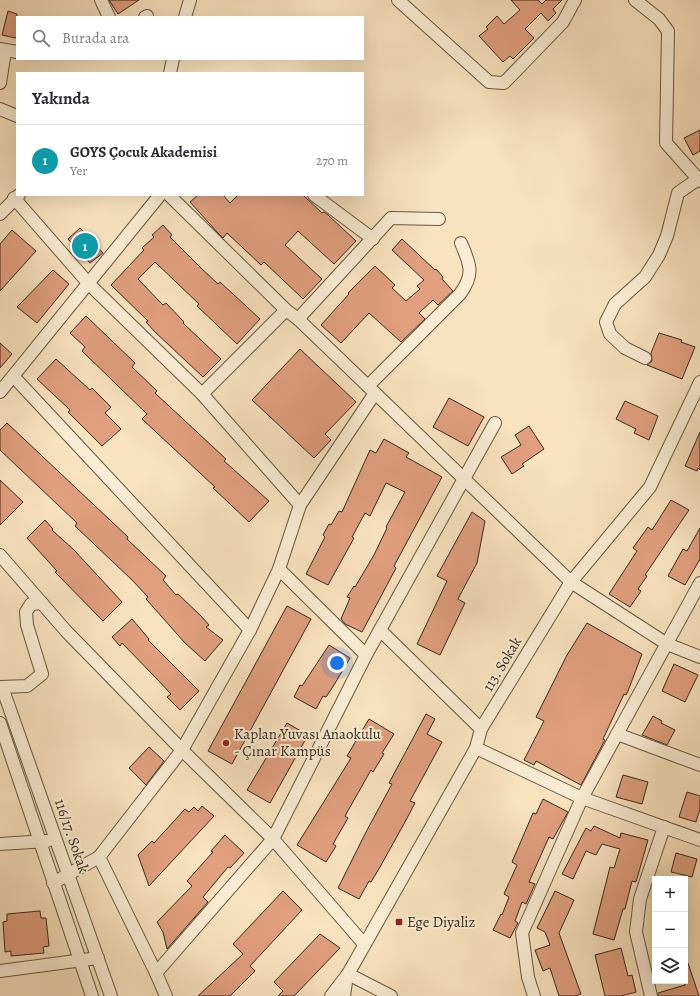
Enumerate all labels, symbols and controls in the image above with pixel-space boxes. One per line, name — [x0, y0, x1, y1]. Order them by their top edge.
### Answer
search box — [16, 16, 364, 60]
icon: search — [30, 27, 52, 49]
text: Burada ara — [62, 28, 129, 48]
text: Yakında — [32, 87, 90, 110]
text: GOYS Çocuk Akademisi — [70, 142, 217, 162]
text: 1 — [43, 152, 47, 169]
text: 270 m — [316, 152, 348, 169]
text: Yer — [70, 162, 87, 179]
pin: 1 — [72, 231, 98, 261]
street label: 113. Sokak — [478, 632, 526, 695]
your location — [327, 653, 347, 673]
place label: Kaplan Yuvası Anaokulu - Çınar Kampüs — [234, 724, 382, 761]
marker: Kaplan Yuvası Anaokulu - Çınar Kampüs — [221, 738, 231, 748]
street label: 116/17. Sokak — [50, 796, 94, 876]
map controls — [652, 876, 688, 984]
button: + — [652, 876, 688, 912]
place label: Ege Diyaliz — [407, 912, 476, 932]
button: − — [652, 912, 688, 948]
marker: Ege Diyaliz — [394, 917, 404, 927]
button: layers — [652, 948, 688, 984]

